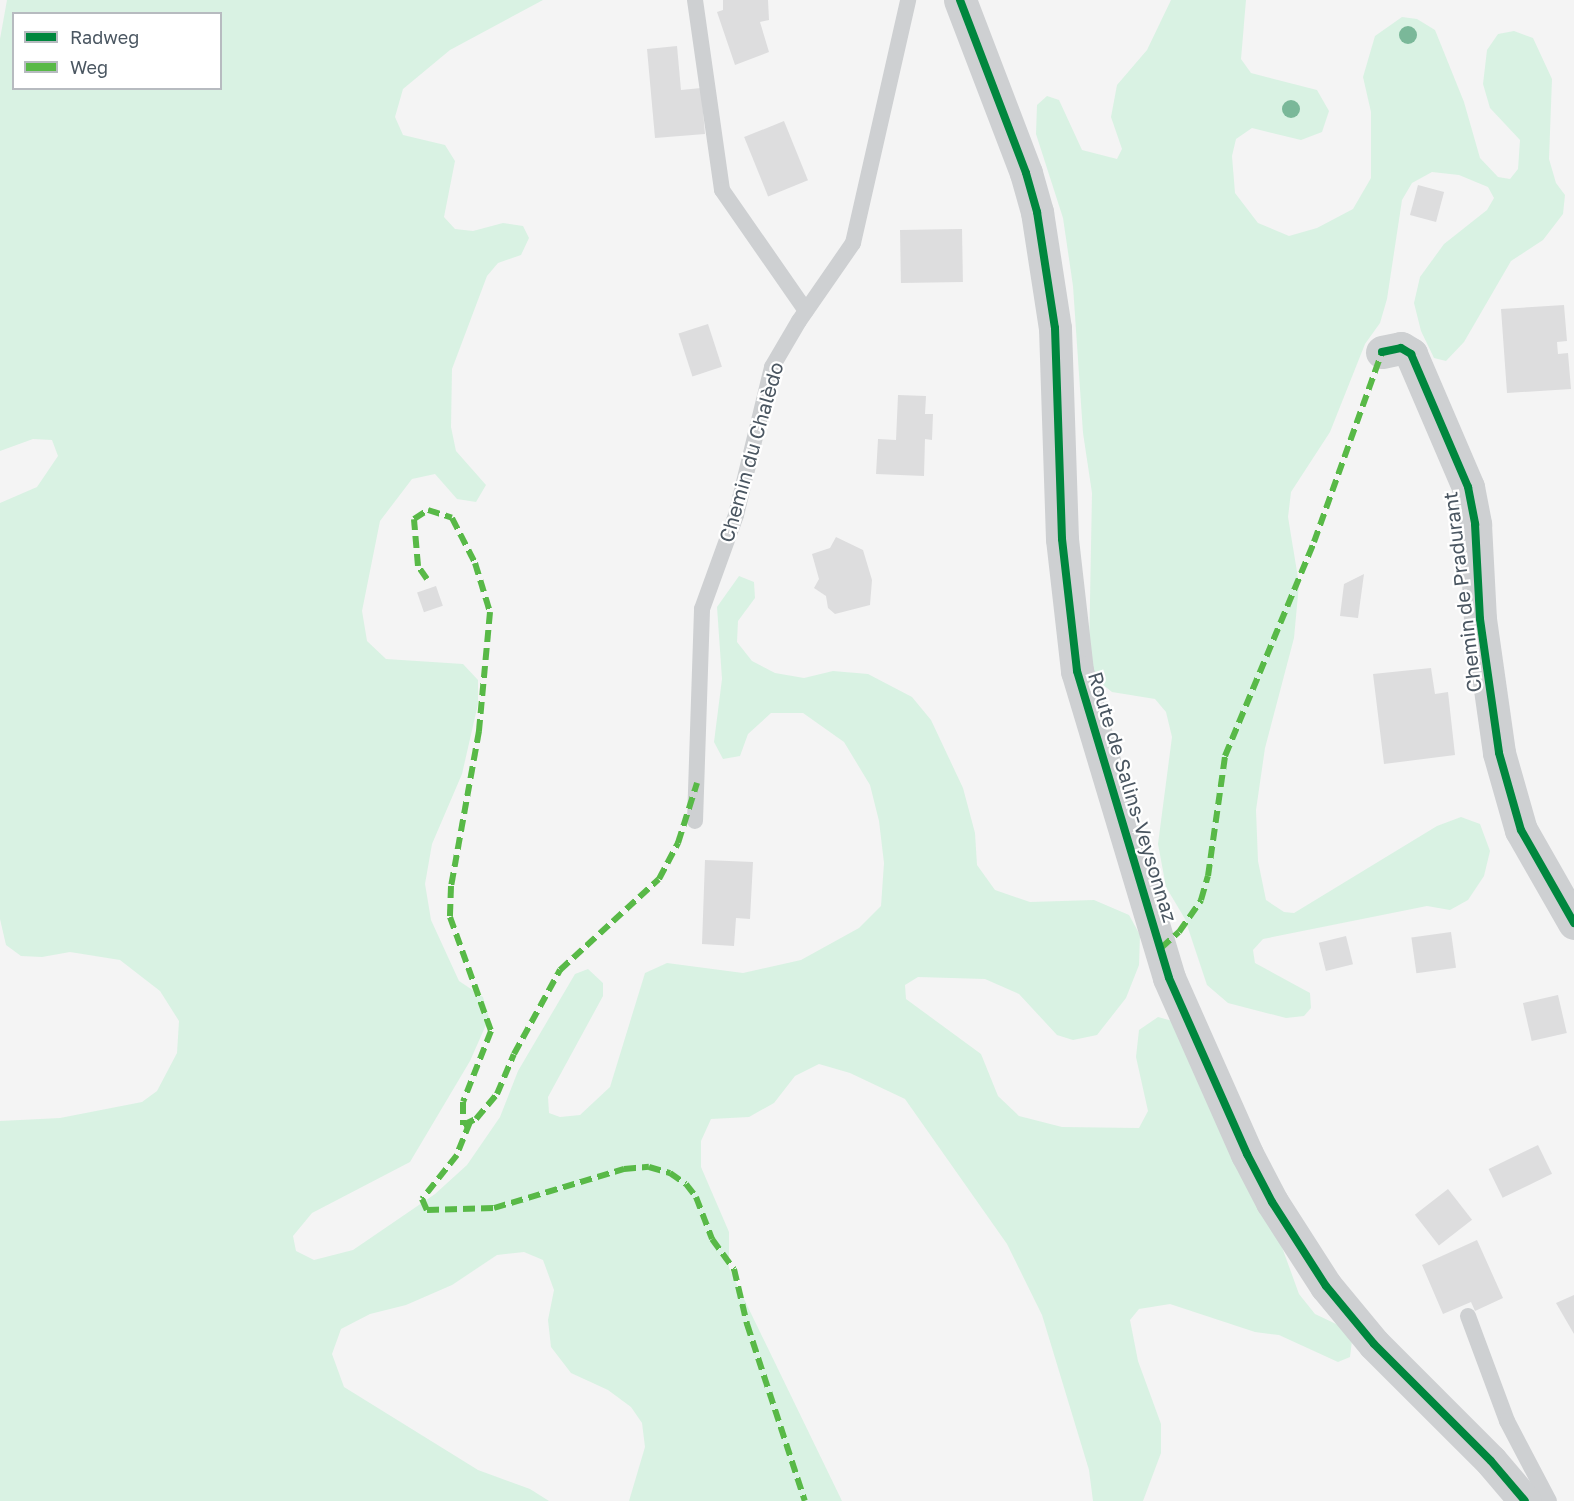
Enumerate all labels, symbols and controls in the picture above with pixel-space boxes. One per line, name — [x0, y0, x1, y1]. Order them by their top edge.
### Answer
legend — [12, 12, 222, 90]
text: Radweg — [70, 26, 139, 48]
text: Weg — [70, 56, 108, 78]
street label: Chemin du Chalèdo — [714, 359, 788, 545]
street label: Chemin de Pradurant — [1438, 490, 1486, 694]
street label: Route de Salins-Veysonnaz — [1083, 669, 1183, 925]

